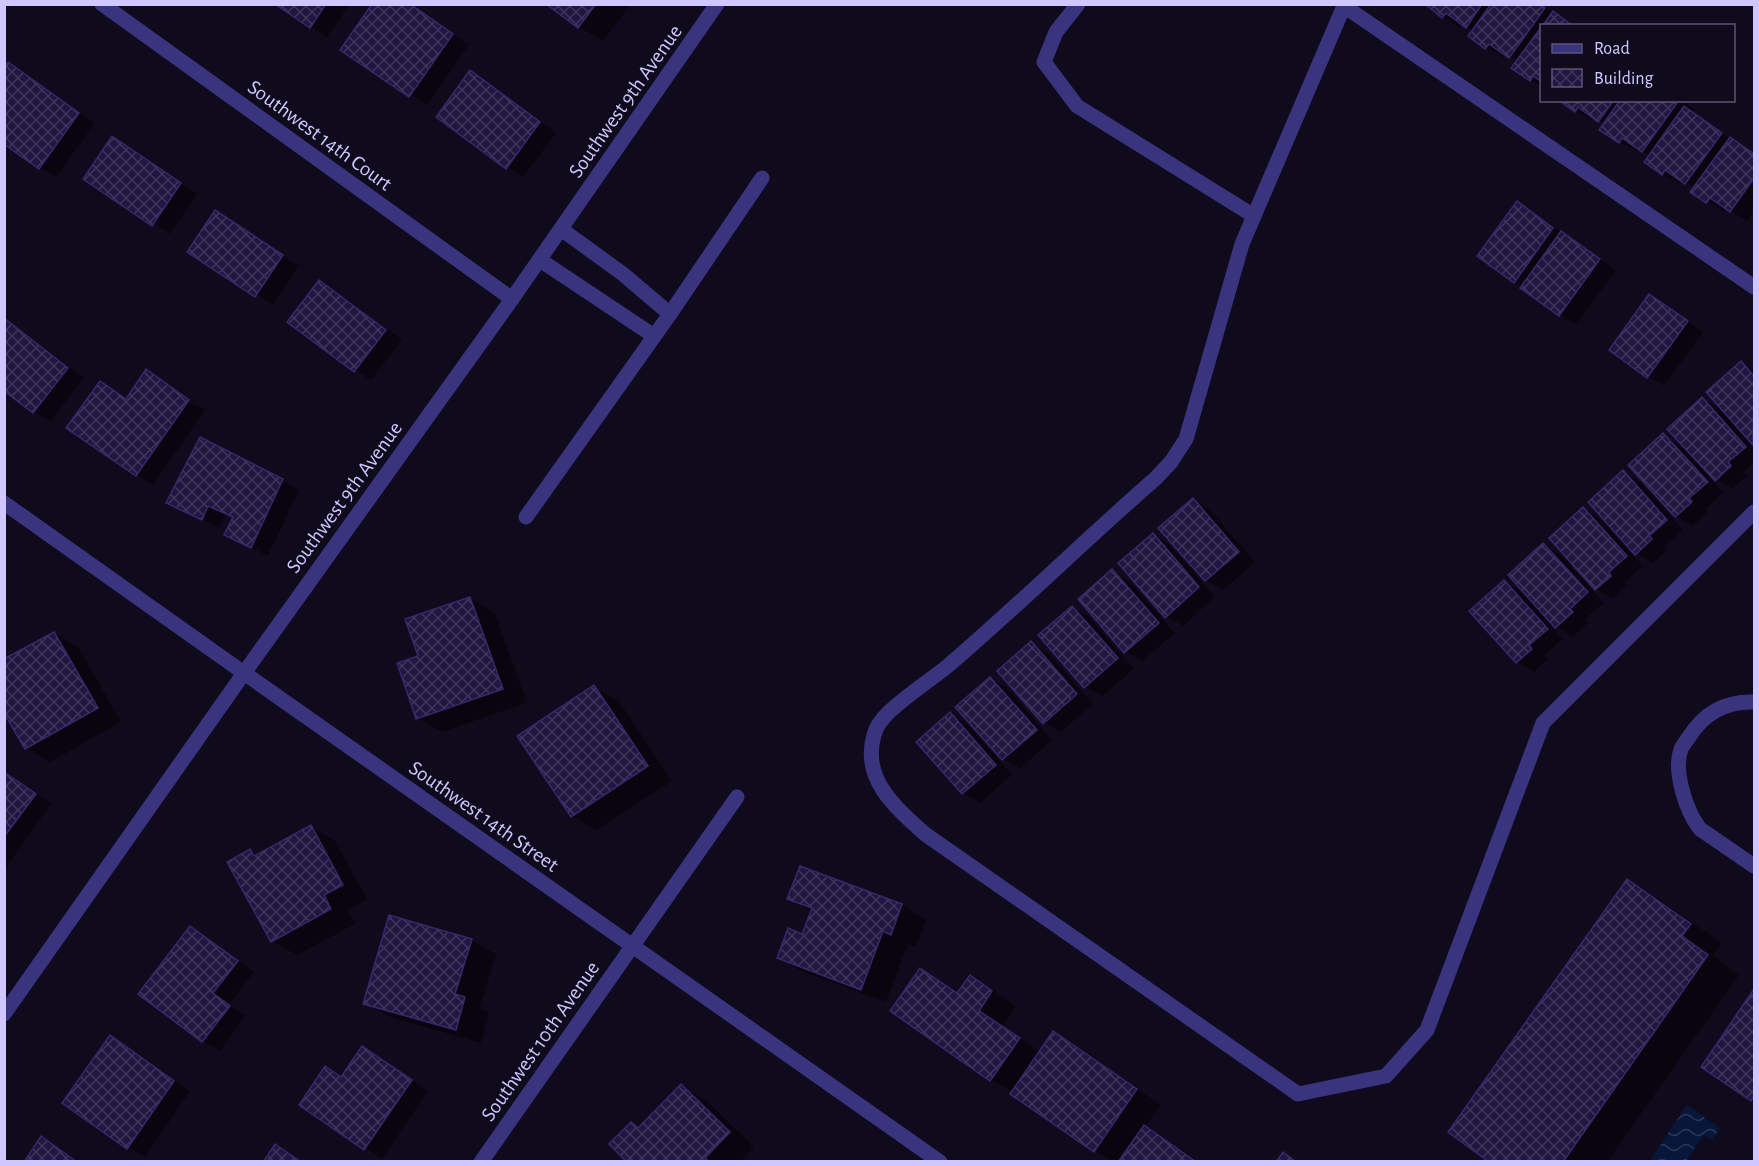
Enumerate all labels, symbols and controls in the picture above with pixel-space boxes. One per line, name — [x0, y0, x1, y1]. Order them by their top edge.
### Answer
street label: Southwest 9th Avenue — [565, 21, 686, 182]
legend — [1540, 24, 1735, 102]
text: Road — [1594, 40, 1630, 58]
text: Building — [1594, 70, 1654, 88]
street label: Southwest 14th Court — [244, 76, 396, 195]
street label: Southwest 9th Avenue — [283, 418, 406, 577]
street label: Southwest 14th Street — [405, 757, 562, 876]
street label: Southwest 10th Avenue — [477, 958, 603, 1125]

